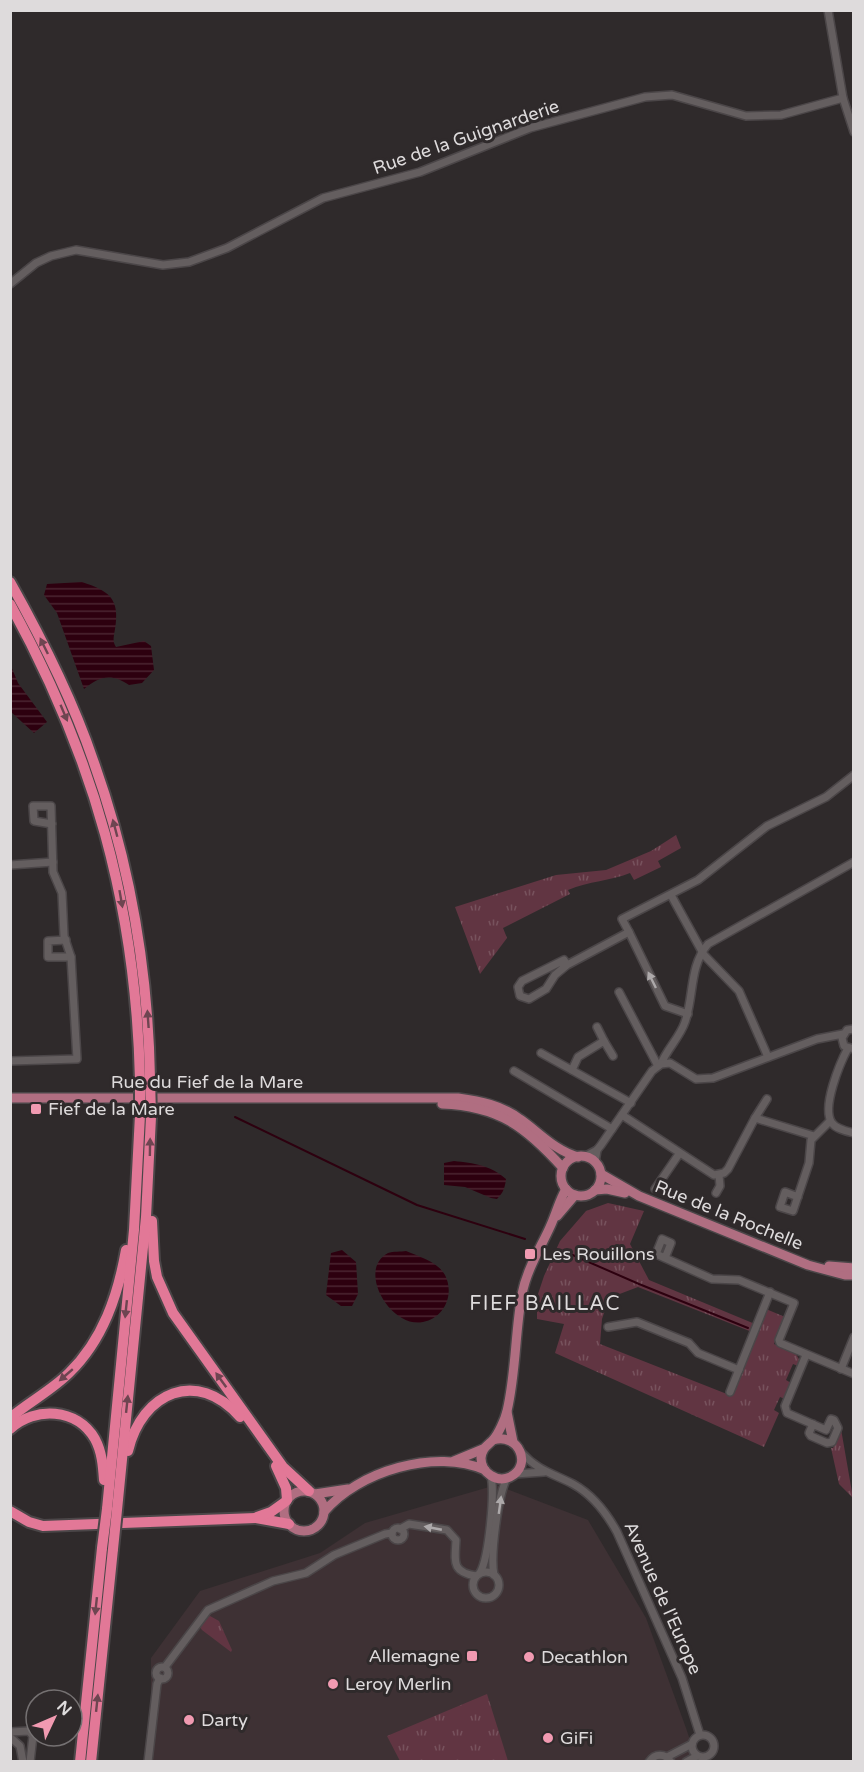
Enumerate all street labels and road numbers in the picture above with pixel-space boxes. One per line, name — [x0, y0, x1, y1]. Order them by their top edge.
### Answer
street label: Rue de la Guignarderie — [370, 95, 562, 179]
street label: Rue du Fief de la Mare — [111, 1071, 303, 1093]
street label: Rue de la Rochelle — [652, 1175, 806, 1255]
street label: Avenue de l'Europe — [619, 1518, 707, 1678]

